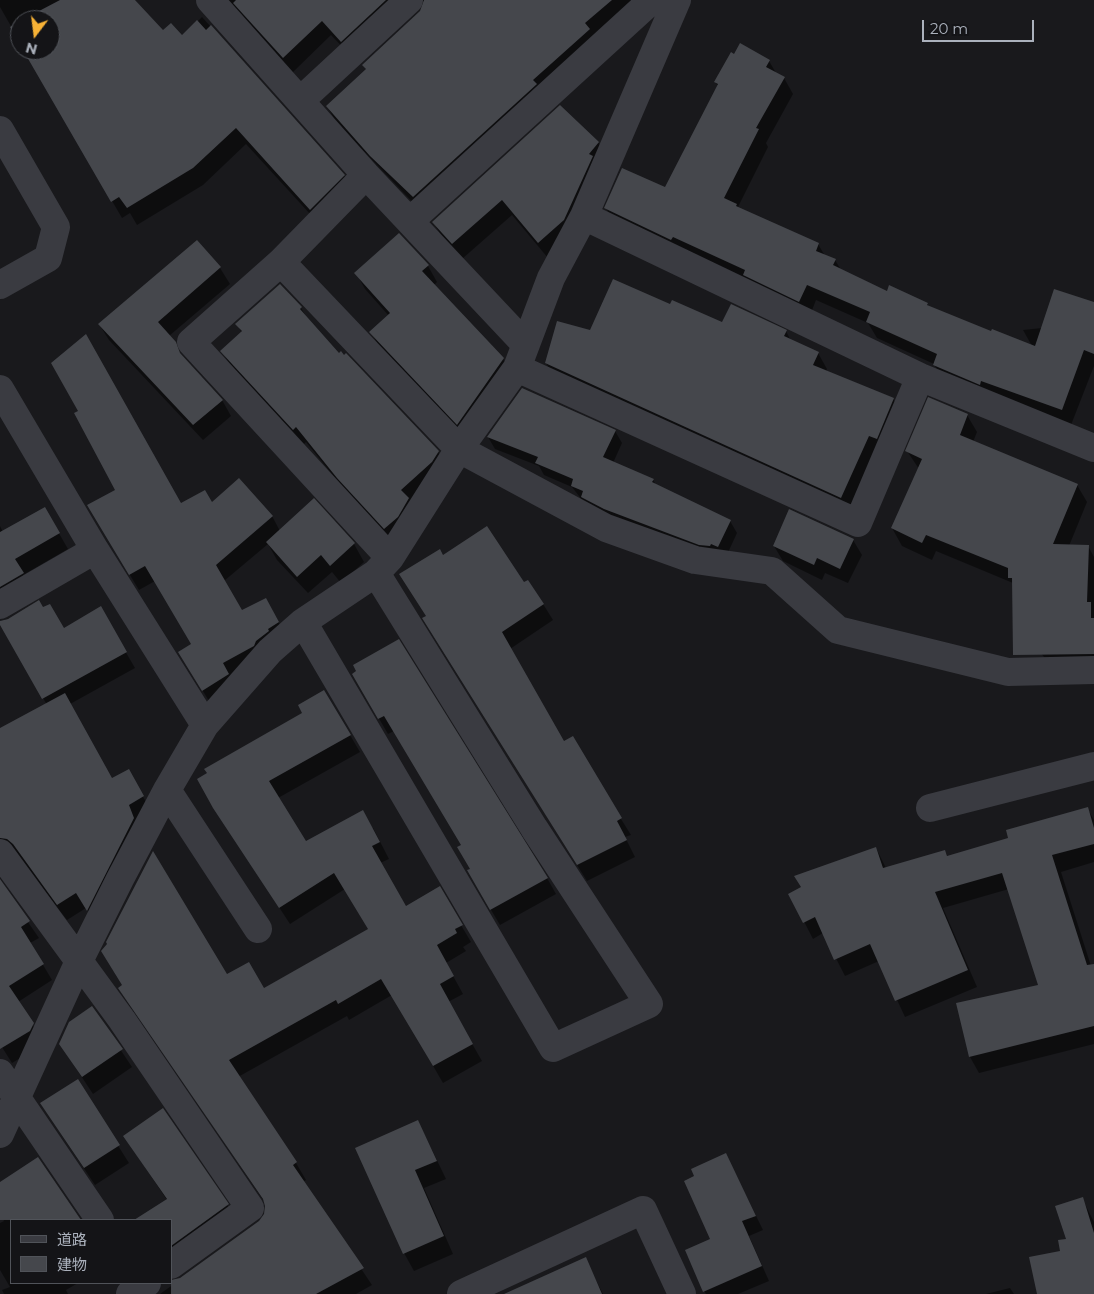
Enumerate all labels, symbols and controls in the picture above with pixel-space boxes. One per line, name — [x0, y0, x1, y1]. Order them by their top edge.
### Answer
north arrow — [10, 10, 60, 60]
scale bar — [924, 10, 1036, 42]
text: 20 m — [930, 19, 968, 38]
text: N — [24, 38, 39, 59]
legend — [10, 1219, 172, 1284]
text: 道路 — [57, 1230, 87, 1249]
text: 建物 — [57, 1255, 87, 1274]

